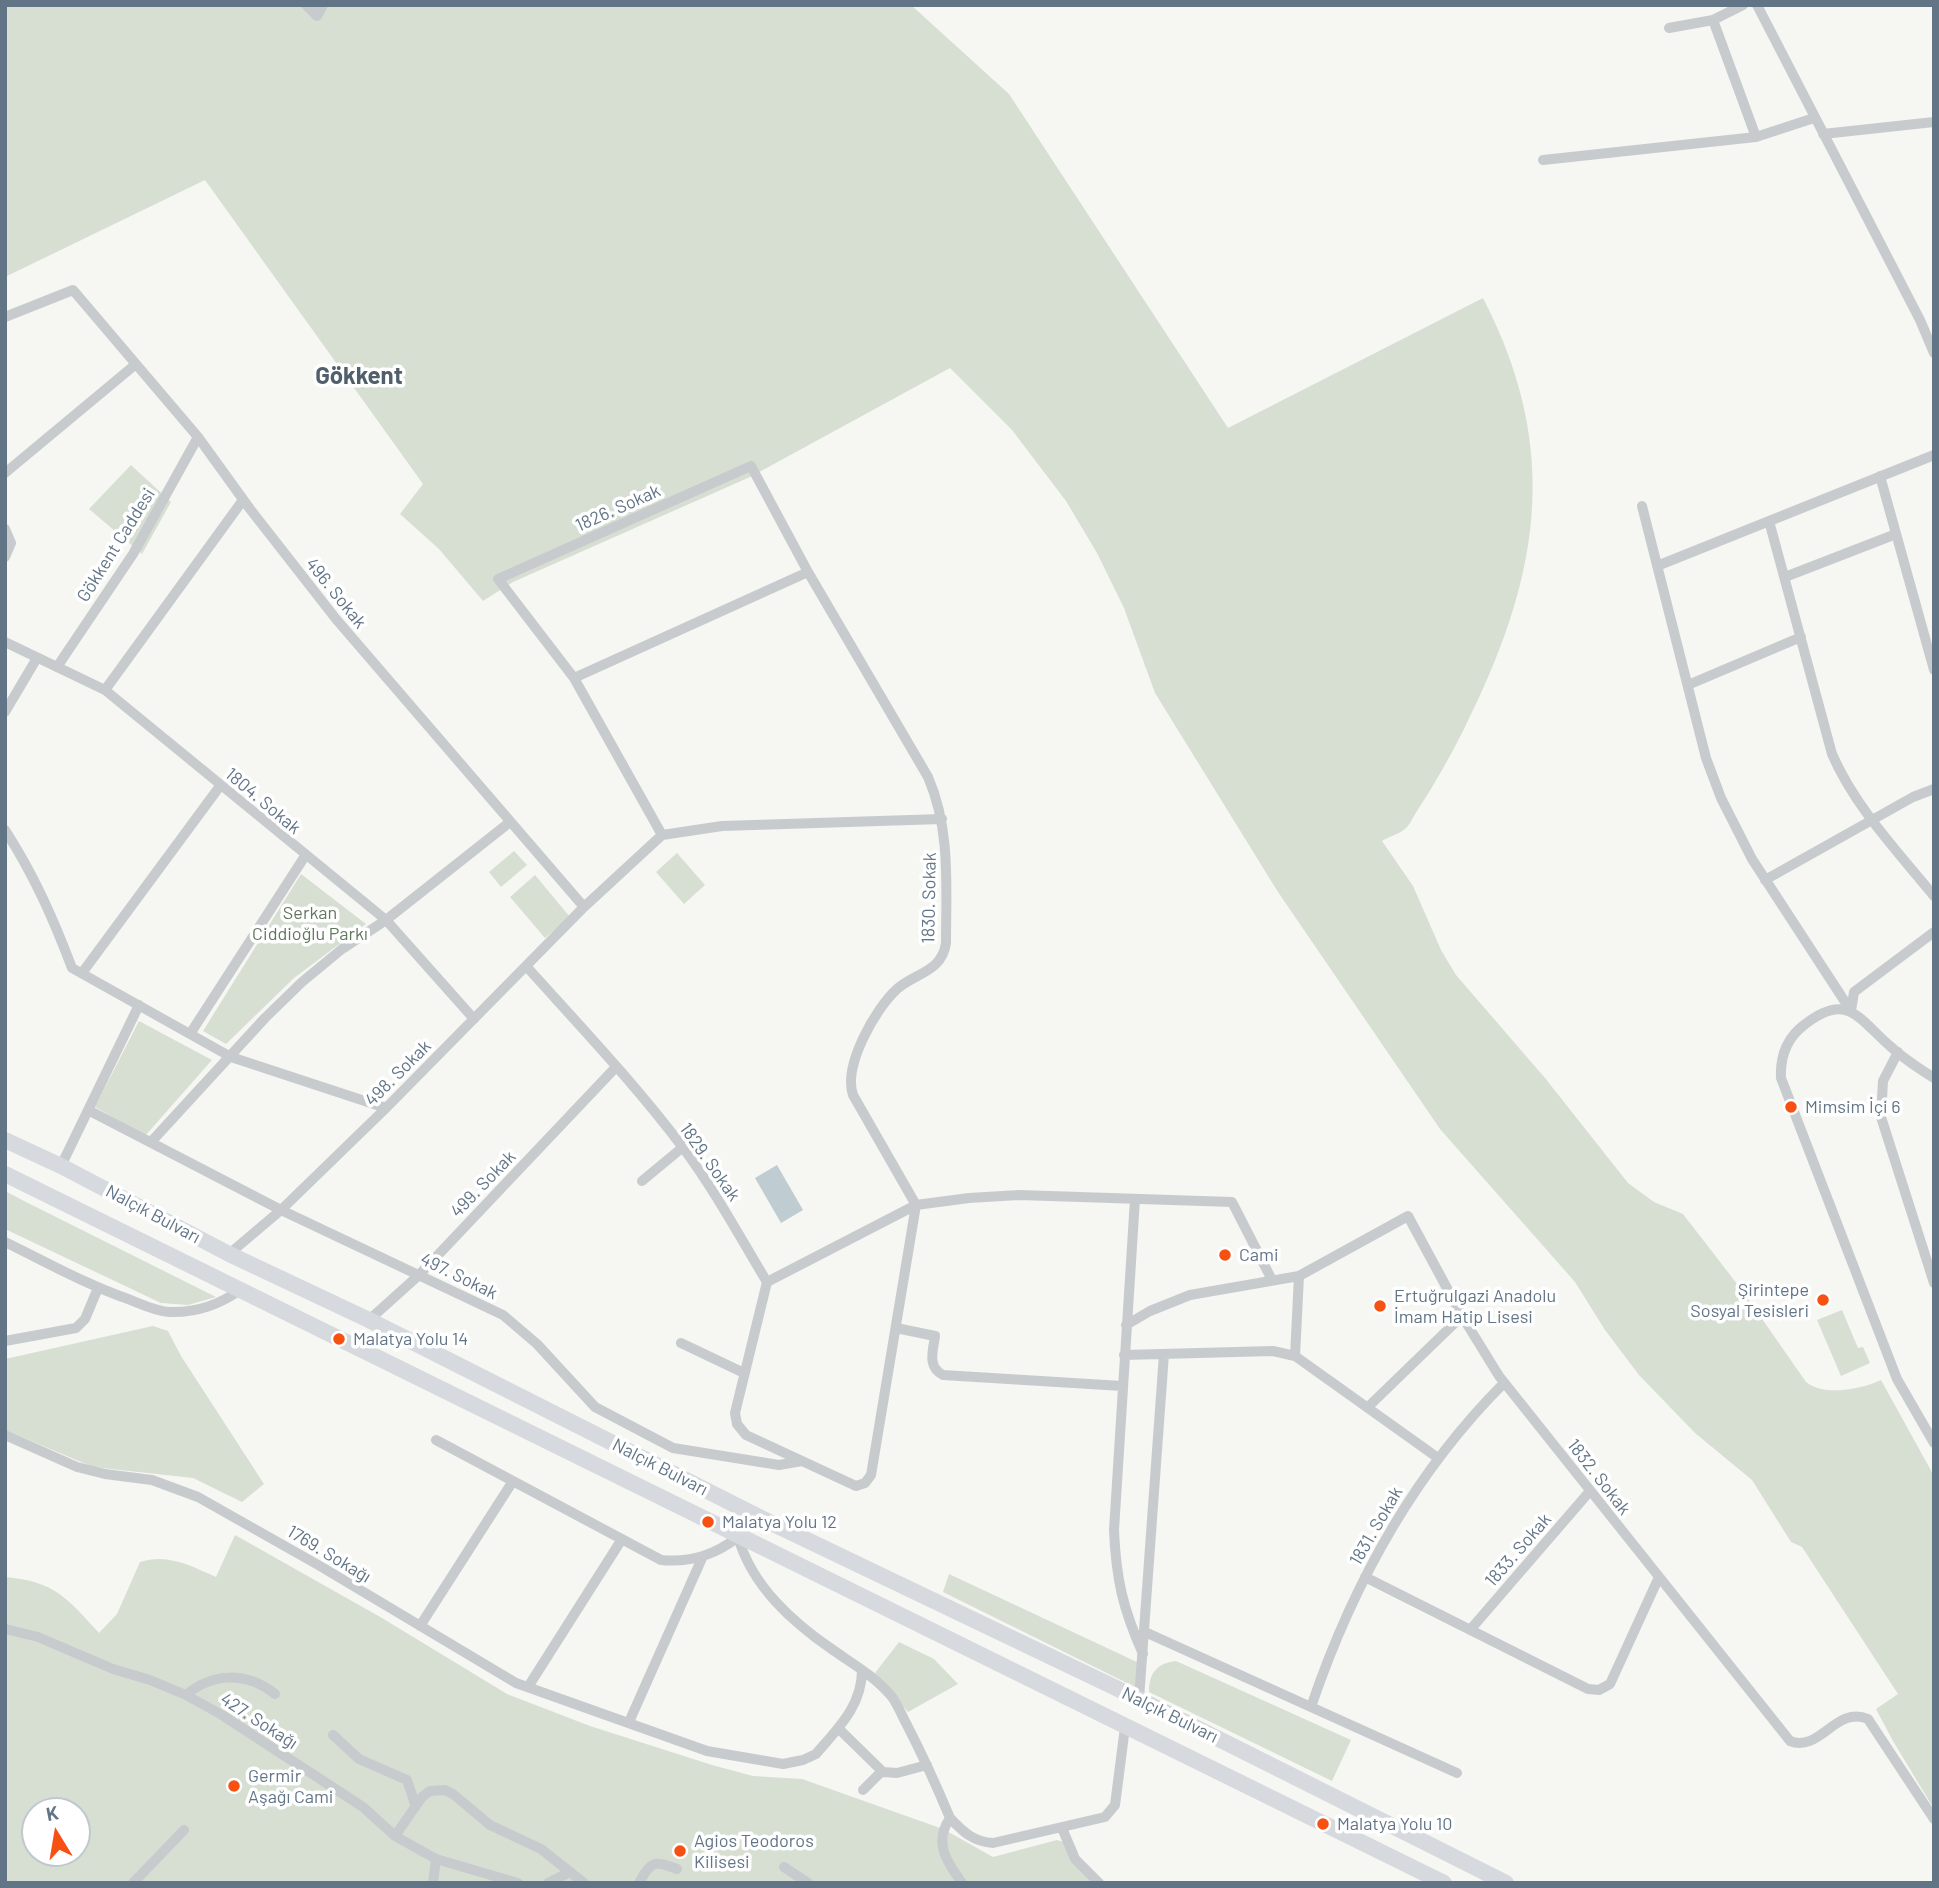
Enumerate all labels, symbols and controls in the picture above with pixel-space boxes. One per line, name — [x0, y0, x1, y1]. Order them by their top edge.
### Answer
district label: Gökkent — [315, 362, 403, 390]
street label: 1826. Sokak — [572, 480, 664, 536]
street label: Gökkent Caddesi — [72, 484, 160, 606]
street label: 496. Sokak — [301, 553, 371, 633]
street label: 1804. Sokak — [221, 763, 305, 839]
street label: 1830. Sokak — [917, 852, 941, 944]
park label: Serkan Ciddioğlu Parkı — [252, 902, 368, 944]
street label: 498. Sokak — [360, 1035, 436, 1111]
place label: Mimsim İçi 6 — [1805, 1096, 1901, 1118]
marker: Mimsim İçi 6 — [1783, 1099, 1799, 1115]
street label: 1829. Sokak — [675, 1119, 745, 1205]
street label: 499. Sokak — [446, 1146, 520, 1222]
street label: Nalçık Bulvarı — [102, 1180, 204, 1248]
place label: Cami — [1239, 1244, 1278, 1266]
marker: Cami — [1217, 1247, 1233, 1263]
street label: 497. Sokak — [417, 1248, 501, 1304]
place label: Şirintepe Sosyal Tesisleri — [1690, 1279, 1809, 1322]
place label: Ertuğrulgazi Anadolu İmam Hatip Lisesi — [1394, 1285, 1556, 1328]
marker: Şirintepe Sosyal Tesisleri — [1815, 1292, 1831, 1308]
marker: Ertuğrulgazi Anadolu İmam Hatip Lisesi — [1372, 1298, 1388, 1314]
place label: Malatya Yolu 14 — [353, 1328, 468, 1350]
marker: Malatya Yolu 14 — [331, 1331, 347, 1347]
street label: Nalçık Bulvarı — [609, 1434, 711, 1500]
street label: 1832. Sokak — [1563, 1435, 1635, 1519]
street label: 1831. Sokak — [1345, 1483, 1407, 1569]
street label: 1833. Sokak — [1480, 1509, 1556, 1591]
place label: Malatya Yolu 12 — [722, 1511, 837, 1533]
marker: Malatya Yolu 12 — [700, 1514, 716, 1530]
street label: 1769. Sokağı — [283, 1521, 375, 1587]
street label: Nalçık Bulvarı — [1119, 1682, 1221, 1748]
street label: 427. Sokağı — [216, 1688, 302, 1754]
place label: Germir Aşağı Cami — [248, 1765, 333, 1808]
marker: Germir Aşağı Cami — [226, 1778, 242, 1794]
north arrow — [21, 1797, 91, 1867]
text: K — [44, 1800, 60, 1825]
place label: Malatya Yolu 10 — [1337, 1813, 1453, 1835]
marker: Malatya Yolu 10 — [1315, 1816, 1331, 1832]
place label: Agios Teodoros Kilisesi — [694, 1830, 814, 1872]
marker: Agios Teodoros Kilisesi — [672, 1843, 688, 1859]

